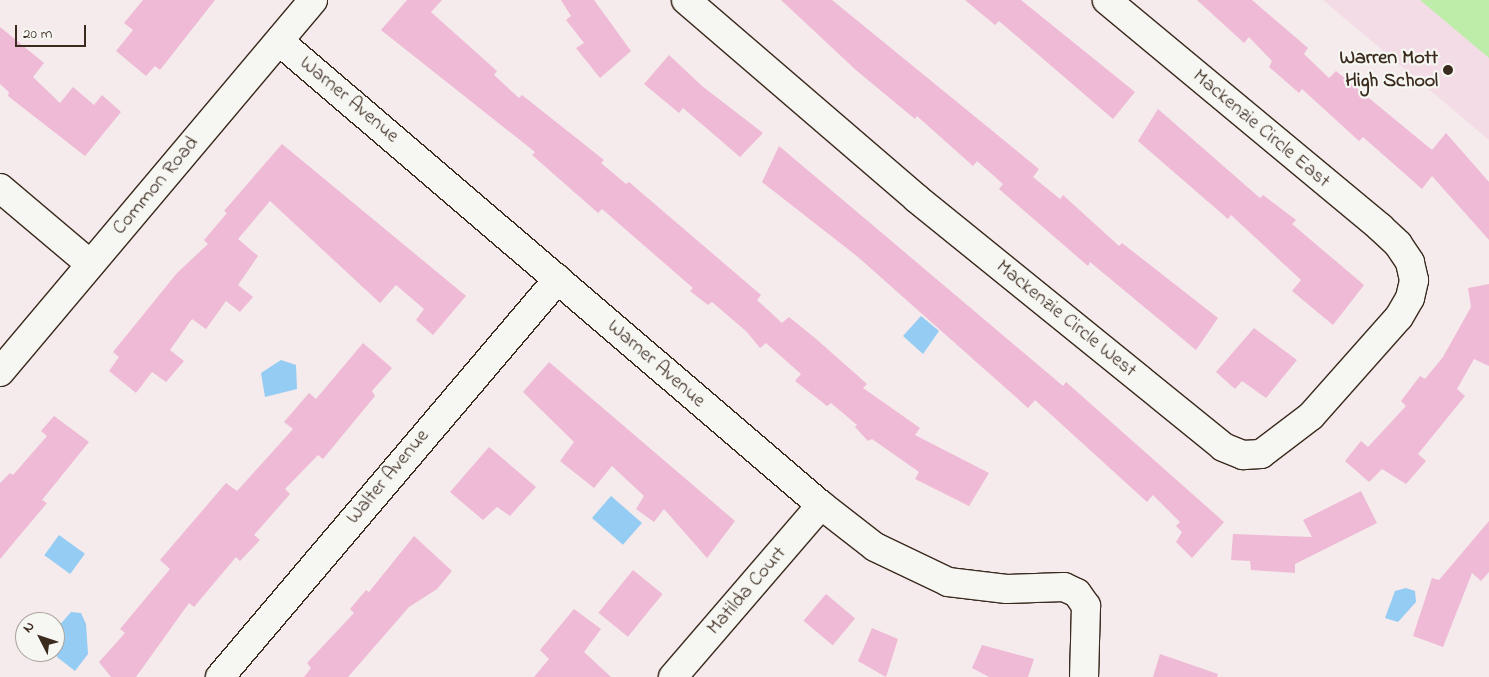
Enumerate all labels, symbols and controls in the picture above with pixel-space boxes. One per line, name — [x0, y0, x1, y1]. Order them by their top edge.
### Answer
scale bar — [18, 15, 89, 47]
text: 20 m — [23, 23, 52, 45]
place label: Warren Mott High School — [1340, 46, 1438, 93]
street label: Warner Avenue — [294, 51, 404, 149]
street label: Mackenzie Circle East — [1187, 64, 1335, 194]
marker: Warren Mott High School — [1442, 64, 1454, 76]
street label: Common Road — [108, 132, 204, 240]
street label: Mackenzie Circle West — [991, 255, 1141, 383]
street label: Warner Avenue — [602, 315, 710, 413]
street label: Walter Avenue — [341, 425, 435, 529]
street label: Matilda Court — [702, 542, 792, 640]
north arrow — [15, 612, 65, 662]
text: N — [18, 617, 40, 638]

